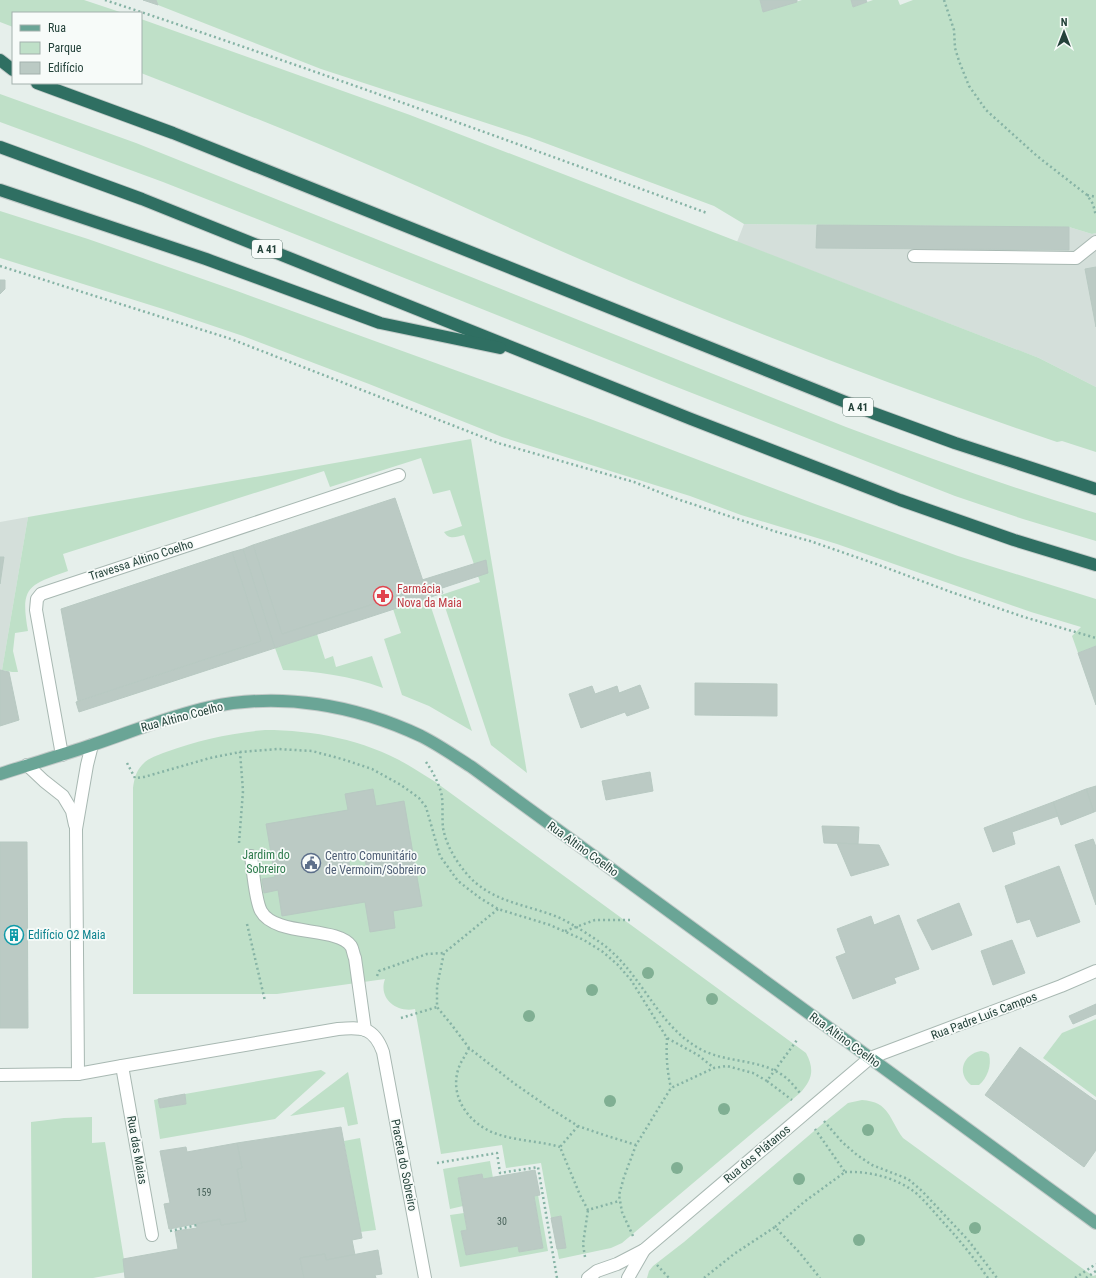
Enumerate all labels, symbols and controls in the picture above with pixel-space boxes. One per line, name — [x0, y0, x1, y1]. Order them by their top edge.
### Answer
legend — [12, 12, 142, 84]
north arrow — [1044, 12, 1084, 52]
text: N — [1061, 16, 1068, 29]
text: Rua — [48, 21, 66, 35]
text: Parque — [48, 41, 82, 55]
text: Edifício — [48, 61, 84, 75]
road number: A 41 — [252, 240, 282, 258]
road number: A 41 — [843, 398, 873, 416]
street label: Travessa Altino Coelho — [87, 537, 195, 583]
place label: Farmácia Nova da Maia — [397, 582, 462, 610]
pharmacy icon: Farmácia Nova da Maia — [372, 585, 394, 607]
street label: Rua Altino Coelho — [139, 699, 225, 735]
street label: Rua Altino Coelho — [545, 819, 621, 879]
park label: Jardim do Sobreiro — [242, 848, 290, 876]
place label: Centro Comunitário de Vermoim/Sobreiro — [325, 849, 426, 877]
public building icon: Centro Comunitário de Vermoim/Sobreiro — [300, 852, 322, 874]
building icon: Edifício O2 Maia — [3, 924, 25, 946]
place label: Edifício O2 Maia — [28, 928, 106, 942]
street label: Rua Padre Luís Campos — [929, 989, 1039, 1043]
street label: Rua Altino Coelho — [807, 1010, 883, 1070]
street label: Rua das Maias — [124, 1115, 150, 1185]
street label: Praceta do Sobreiro — [388, 1118, 420, 1212]
street label: Rua dos Plátanos — [721, 1122, 793, 1186]
house number: 159 — [197, 1187, 211, 1198]
house number: 30 — [497, 1216, 507, 1227]

